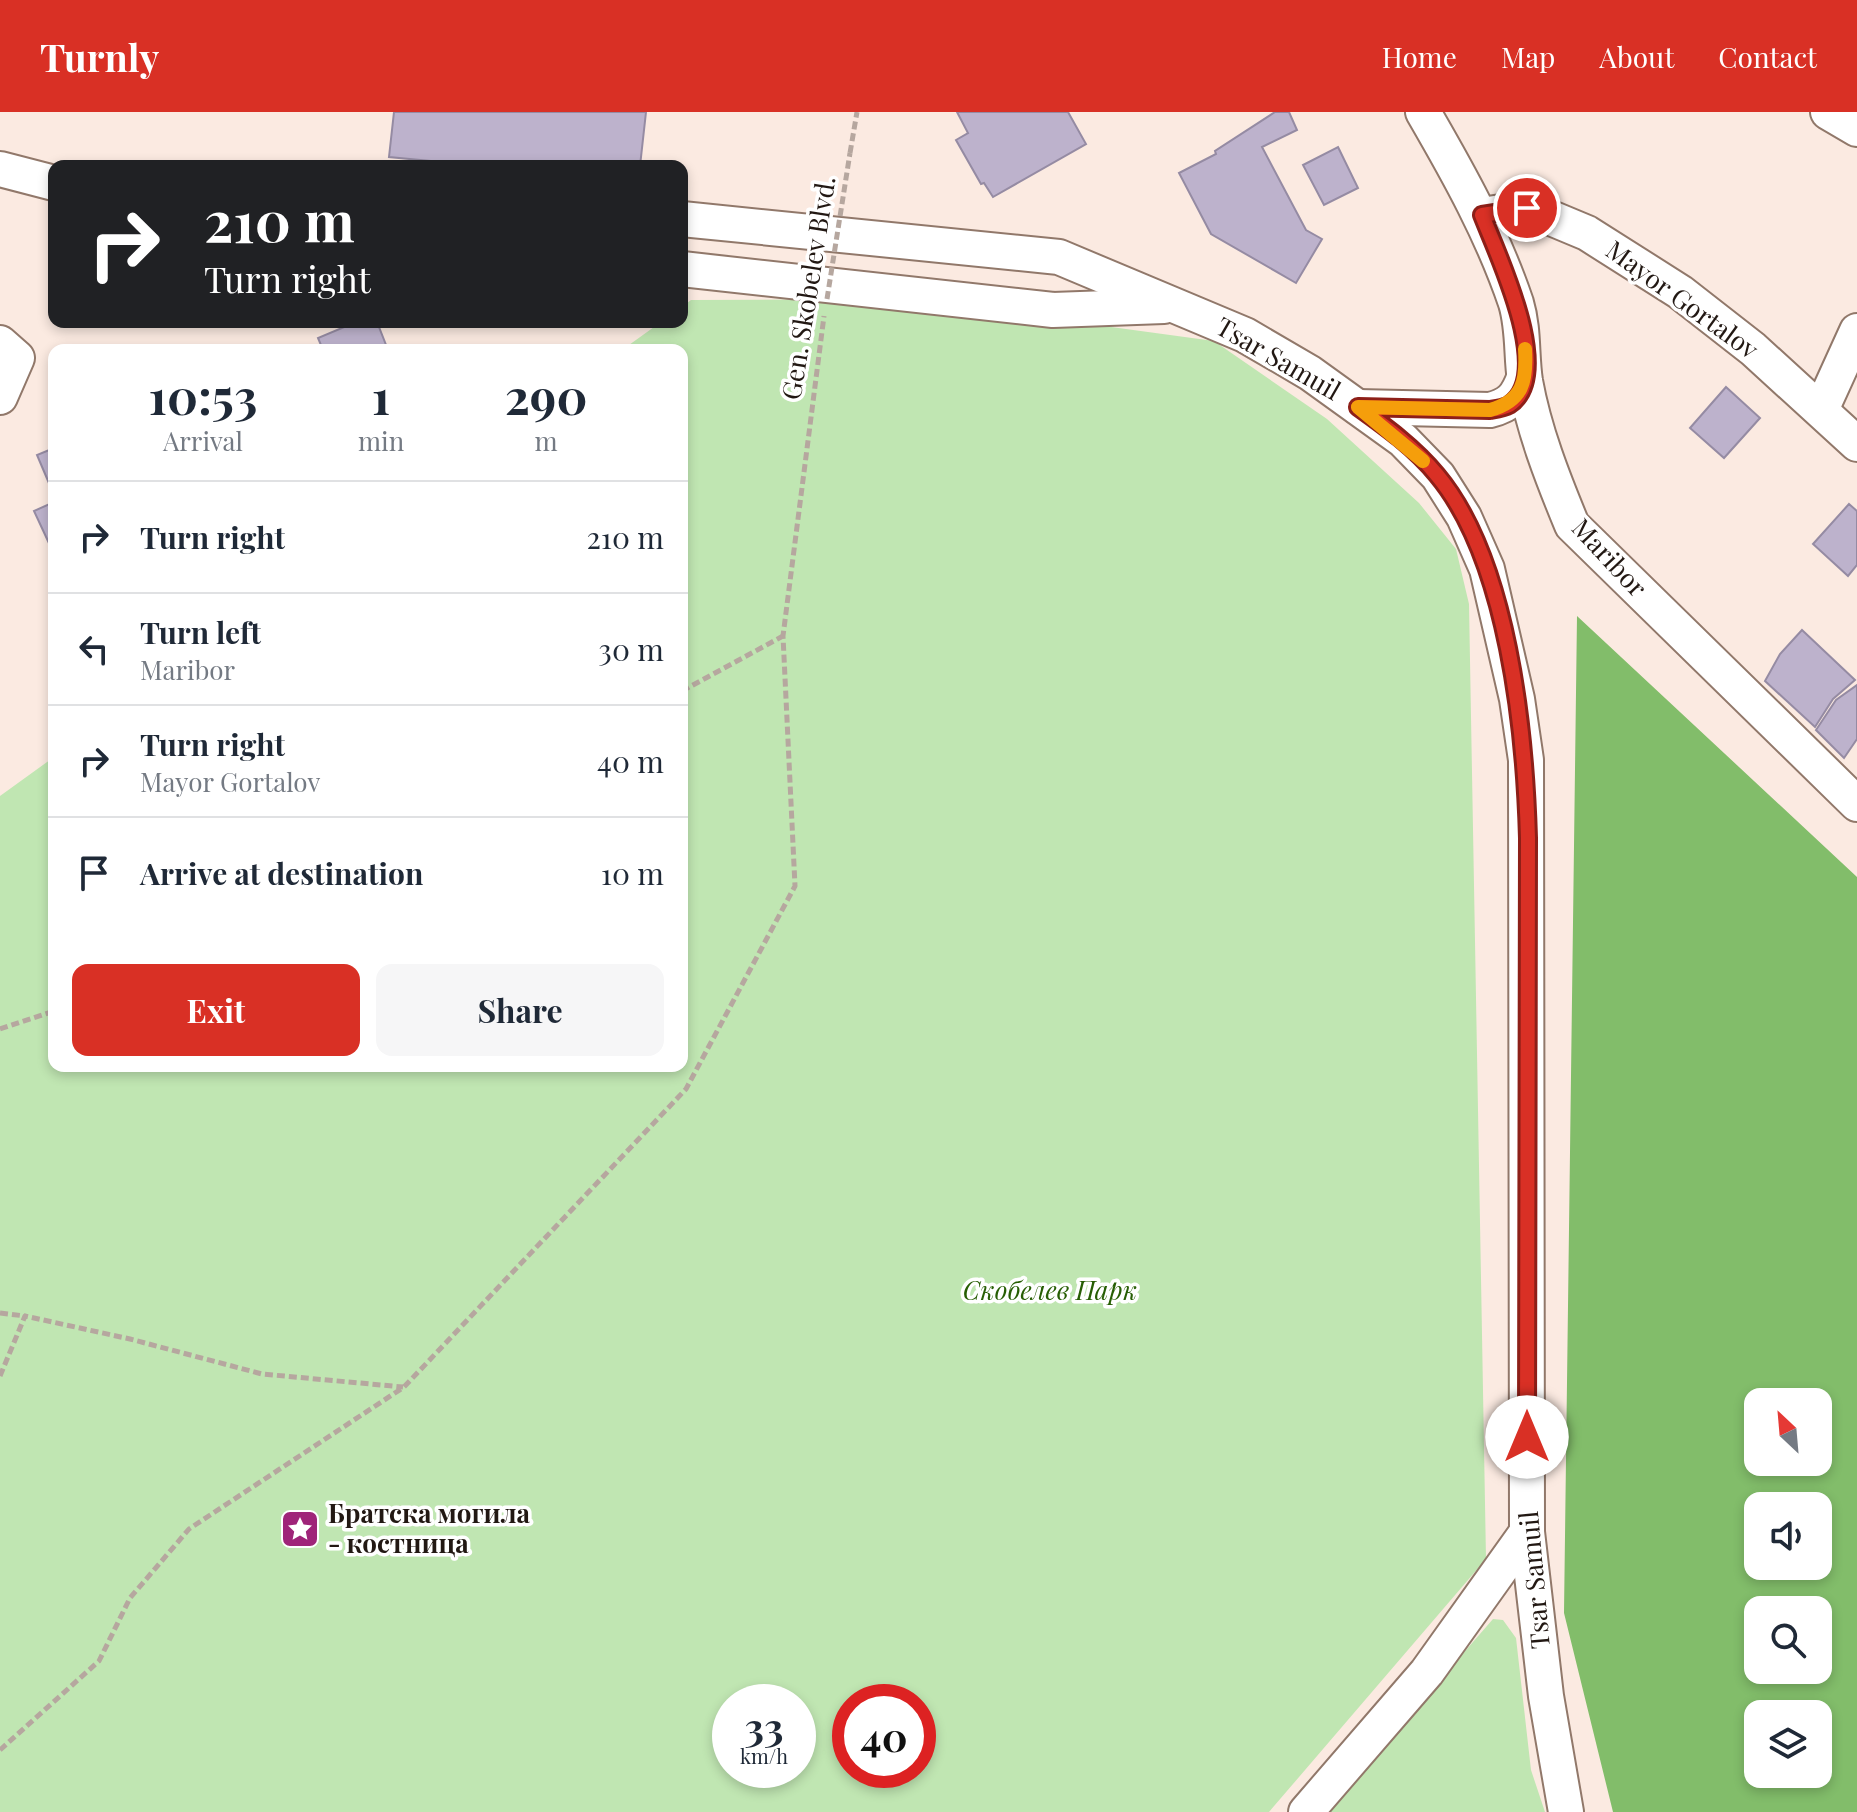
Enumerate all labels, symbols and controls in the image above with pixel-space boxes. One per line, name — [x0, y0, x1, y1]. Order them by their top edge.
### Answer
text: Turnly — [40, 31, 159, 82]
text: Home — [1382, 38, 1457, 75]
text: Map — [1501, 38, 1555, 75]
text: About — [1599, 38, 1674, 75]
text: Contact — [1718, 38, 1817, 75]
street label: Gen. Skobelev Blvd. — [773, 173, 842, 402]
pin — [1493, 174, 1561, 242]
text: 210 m — [204, 182, 355, 257]
icon: arrive — [1505, 186, 1549, 230]
icon: right — [72, 192, 176, 296]
street label: Mayor Gortalov — [1600, 232, 1766, 366]
text: Turn right — [204, 254, 371, 302]
street label: Tsar Samuil — [1210, 308, 1347, 407]
text: 10:53 — [149, 363, 257, 427]
text: 1 — [372, 363, 390, 427]
text: 290 — [505, 363, 587, 427]
text: Arrival — [163, 423, 243, 458]
text: min — [358, 423, 404, 458]
text: m — [535, 423, 558, 458]
street label: Maribor — [1565, 510, 1656, 604]
icon: right — [72, 515, 116, 559]
text: Turn right — [140, 517, 285, 557]
text: 210 m — [586, 517, 664, 557]
text: Turn left — [140, 612, 261, 652]
icon: left — [72, 627, 116, 671]
text: 30 m — [598, 629, 664, 669]
text: Maribor — [140, 652, 235, 687]
text: Turn right — [140, 724, 285, 764]
icon: right — [72, 739, 116, 783]
text: 40 m — [597, 741, 664, 781]
text: Mayor Gortalov — [140, 764, 320, 799]
icon: arrive — [72, 851, 116, 895]
text: Arrive at destination — [140, 853, 423, 893]
text: 10 m — [601, 853, 664, 893]
button: Exit — [72, 964, 360, 1056]
button: Share — [376, 964, 664, 1056]
park label: Скобелев Парк — [963, 1272, 1137, 1307]
north arrow — [1744, 1388, 1832, 1476]
map controls — [1744, 1388, 1832, 1788]
position arrow — [1485, 1395, 1569, 1479]
button: sound — [1744, 1492, 1832, 1580]
place label: Братска могила - костница — [328, 1495, 530, 1560]
place icon: Братска могила - костница — [279, 1508, 321, 1550]
street label: Tsar Samuil — [1510, 1510, 1557, 1650]
button: search — [1744, 1596, 1832, 1684]
speed limit sign: 40 — [832, 1684, 936, 1788]
text: 33 — [744, 1699, 784, 1752]
button: layers — [1744, 1700, 1832, 1788]
text: km/h — [740, 1742, 788, 1769]

